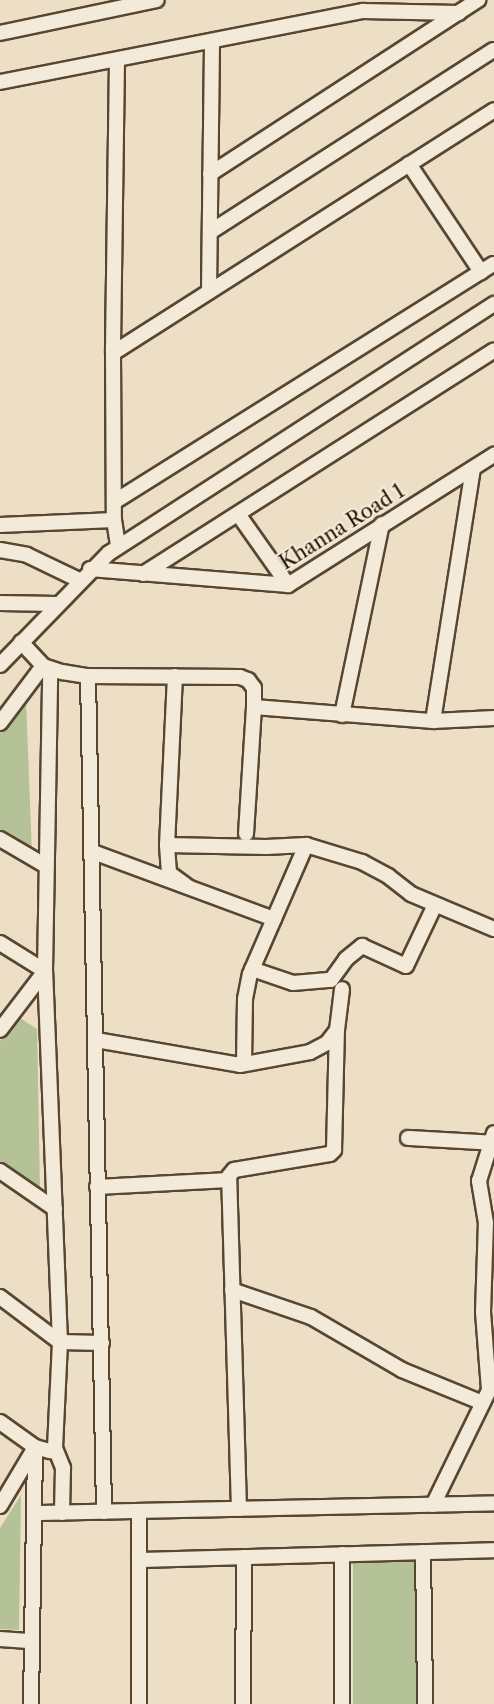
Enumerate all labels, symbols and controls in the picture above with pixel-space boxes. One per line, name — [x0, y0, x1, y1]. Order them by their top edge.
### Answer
street label: Khanna Road 1 — [275, 479, 409, 575]

